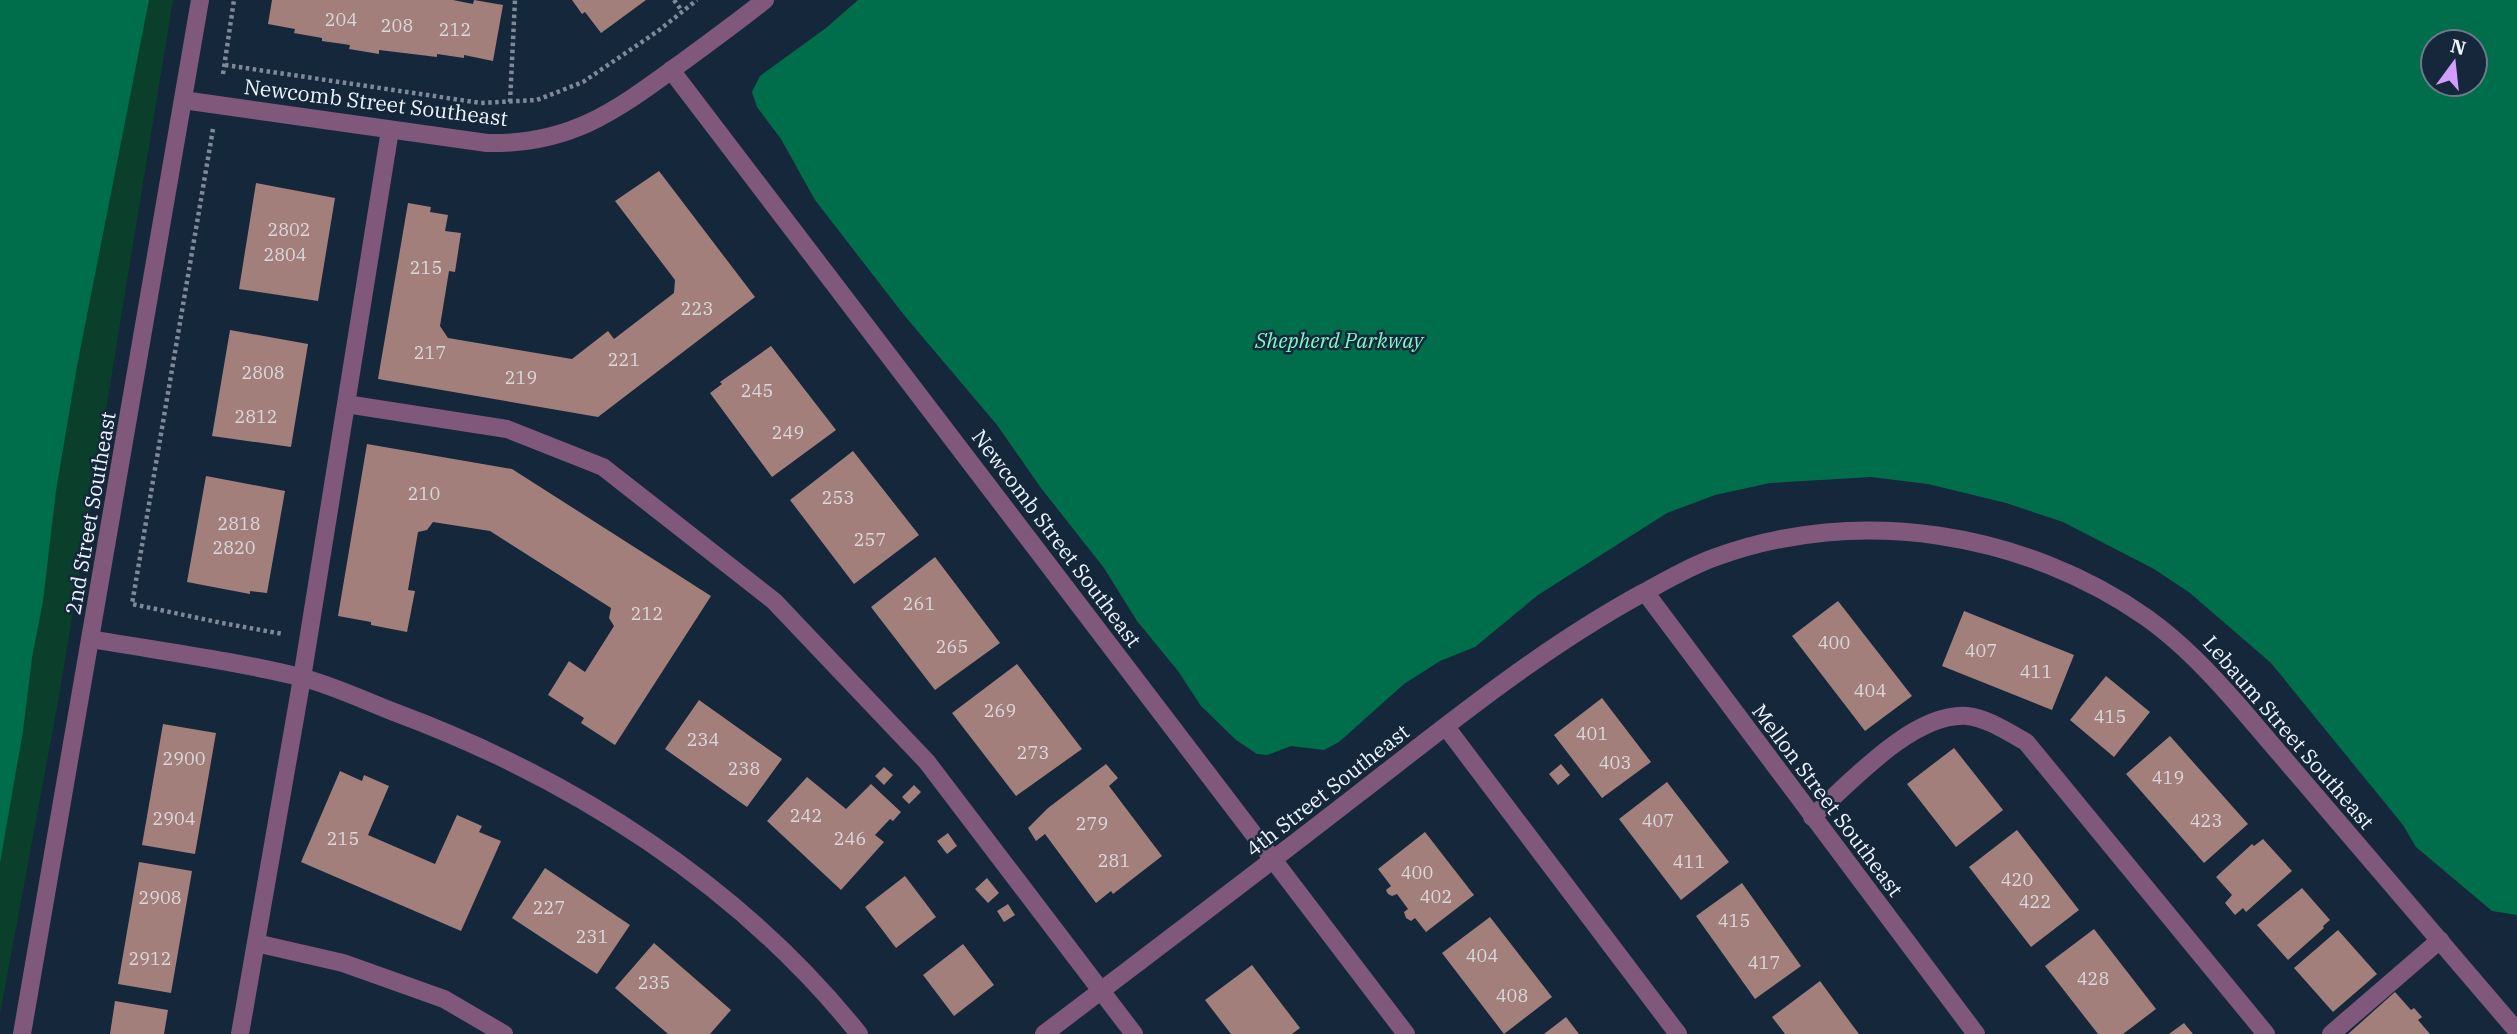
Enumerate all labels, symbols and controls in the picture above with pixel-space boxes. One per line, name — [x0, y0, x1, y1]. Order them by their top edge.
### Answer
house number: 204 — [325, 8, 357, 31]
house number: 208 — [381, 14, 413, 37]
house number: 212 — [439, 18, 471, 41]
north arrow — [2419, 28, 2489, 98]
text: N — [2448, 33, 2469, 60]
street label: Newcomb Street Southeast — [242, 72, 510, 132]
house number: 2802 — [267, 218, 311, 241]
house number: 2804 — [263, 243, 307, 266]
house number: 215 — [410, 256, 442, 279]
house number: 223 — [681, 297, 713, 320]
park label: Shepherd Parkway — [1254, 326, 1425, 354]
house number: 217 — [414, 341, 446, 364]
house number: 221 — [608, 348, 640, 371]
house number: 2808 — [241, 361, 285, 384]
house number: 219 — [505, 366, 537, 389]
house number: 245 — [741, 379, 773, 402]
house number: 2812 — [234, 405, 278, 428]
street label: 2nd Street Southeast — [58, 409, 122, 617]
house number: 249 — [772, 421, 804, 444]
street label: Newcomb Street Southeast — [966, 424, 1148, 652]
house number: 210 — [408, 482, 440, 505]
house number: 253 — [822, 486, 854, 509]
house number: 2818 — [217, 512, 261, 535]
house number: 257 — [854, 528, 886, 551]
house number: 2820 — [212, 536, 256, 559]
house number: 261 — [903, 592, 935, 615]
house number: 212 — [631, 602, 663, 625]
street label: Lebaum Street Southeast — [2197, 629, 2381, 835]
house number: 400 — [1818, 631, 1850, 654]
house number: 265 — [936, 635, 968, 658]
house number: 407 — [1965, 639, 1997, 662]
house number: 411 — [2020, 660, 2052, 683]
house number: 404 — [1854, 679, 1886, 702]
street label: Mellon Street Southeast — [1746, 698, 1910, 902]
house number: 269 — [984, 699, 1016, 722]
house number: 415 — [2094, 705, 2126, 728]
street label: 4th Street Southeast — [1240, 717, 1414, 863]
house number: 401 — [1576, 722, 1608, 745]
house number: 234 — [687, 728, 719, 751]
house number: 273 — [1017, 741, 1049, 764]
house number: 2900 — [162, 747, 206, 770]
house number: 403 — [1599, 751, 1631, 774]
house number: 238 — [728, 757, 760, 780]
house number: 419 — [2152, 766, 2184, 789]
house number: 242 — [790, 804, 822, 827]
house number: 2904 — [152, 807, 196, 830]
house number: 407 — [1642, 809, 1674, 832]
house number: 423 — [2190, 809, 2222, 832]
house number: 279 — [1076, 812, 1108, 835]
house number: 215 — [327, 827, 359, 850]
house number: 246 — [834, 827, 866, 850]
house number: 281 — [1098, 849, 1130, 872]
house number: 411 — [1673, 850, 1705, 873]
house number: 400 — [1401, 861, 1433, 884]
house number: 420 — [2001, 868, 2033, 891]
house number: 402 — [1420, 885, 1452, 908]
house number: 2908 — [138, 886, 182, 909]
house number: 422 — [2019, 890, 2051, 913]
house number: 227 — [533, 896, 565, 919]
house number: 415 — [1718, 909, 1750, 932]
house number: 231 — [576, 925, 608, 948]
house number: 404 — [1466, 944, 1498, 967]
house number: 2912 — [128, 947, 172, 970]
house number: 417 — [1748, 951, 1780, 974]
house number: 428 — [2077, 967, 2109, 990]
house number: 235 — [638, 971, 670, 994]
house number: 408 — [1496, 984, 1528, 1007]

